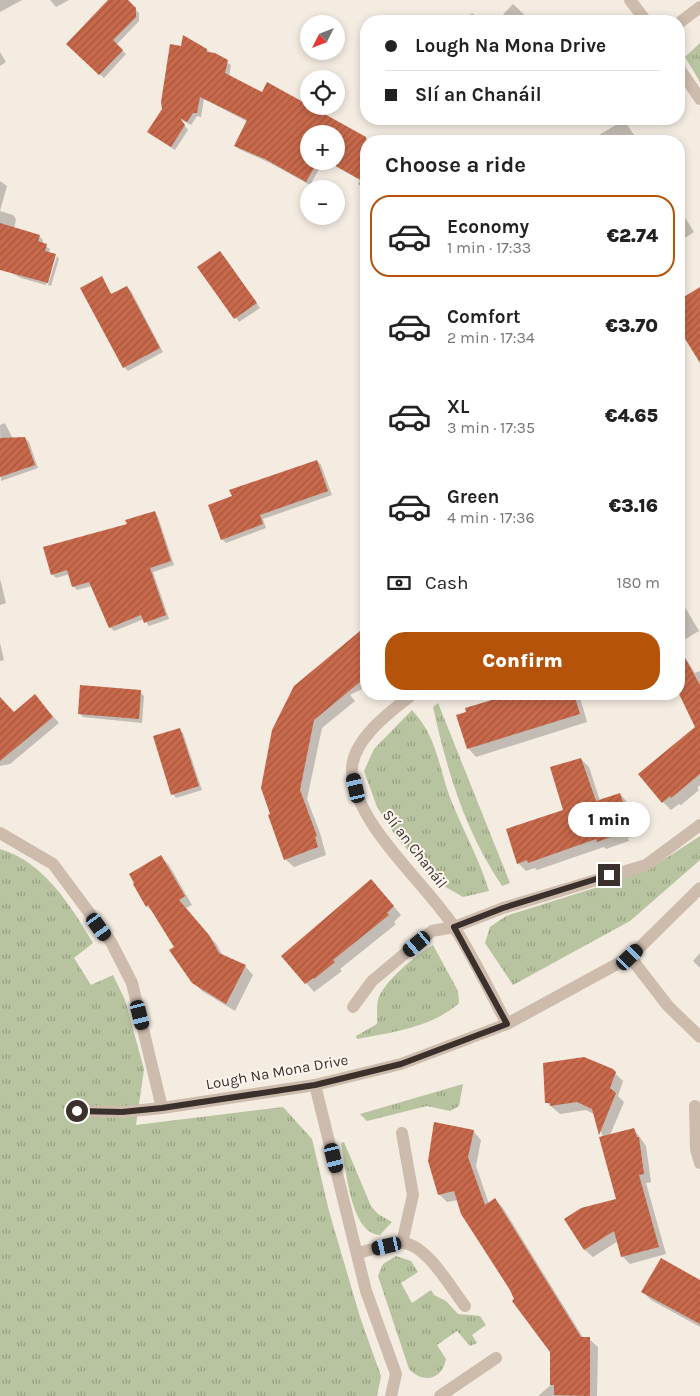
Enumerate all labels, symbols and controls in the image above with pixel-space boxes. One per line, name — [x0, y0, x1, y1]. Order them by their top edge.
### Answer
north arrow — [300, 15, 345, 60]
map controls — [300, 15, 345, 225]
text: Lough Na Mona Drive — [415, 35, 606, 57]
button: locate — [300, 70, 345, 115]
text: Slí an Chanáil — [415, 84, 542, 106]
button: + — [300, 125, 345, 170]
text: Choose a ride — [385, 152, 526, 178]
button: − — [300, 180, 345, 225]
icon: car — [387, 214, 432, 259]
text: Economy — [447, 216, 529, 238]
text: €2.74 — [607, 225, 658, 247]
text: 1 min · 17:33 — [447, 238, 531, 257]
icon: car — [387, 304, 432, 349]
text: Comfort — [447, 306, 521, 328]
text: €3.70 — [605, 315, 658, 337]
text: 2 min · 17:34 — [447, 328, 535, 347]
icon: car — [387, 394, 432, 439]
text: XL — [447, 396, 469, 418]
text: €4.65 — [605, 405, 658, 427]
text: 3 min · 17:35 — [447, 418, 535, 437]
icon: car — [387, 484, 432, 529]
text: Green — [447, 486, 499, 508]
text: €3.16 — [609, 495, 658, 517]
text: 4 min · 17:36 — [447, 508, 535, 527]
icon: cash — [385, 569, 413, 597]
text: Cash — [425, 572, 469, 594]
text: 180 m — [617, 573, 660, 592]
button: Confirm — [385, 632, 660, 690]
car — [345, 772, 366, 804]
callout: 1 min — [568, 802, 650, 838]
street label: Slí an Chanáil — [379, 806, 451, 892]
text: 1 min — [588, 810, 630, 829]
route end — [598, 864, 620, 886]
car — [84, 910, 113, 944]
car — [400, 929, 433, 959]
car — [613, 941, 646, 973]
car — [129, 999, 150, 1031]
street label: Lough Na Mona Drive — [204, 1051, 350, 1093]
route start — [66, 1100, 88, 1122]
car — [323, 1142, 344, 1174]
car — [370, 1235, 403, 1257]

